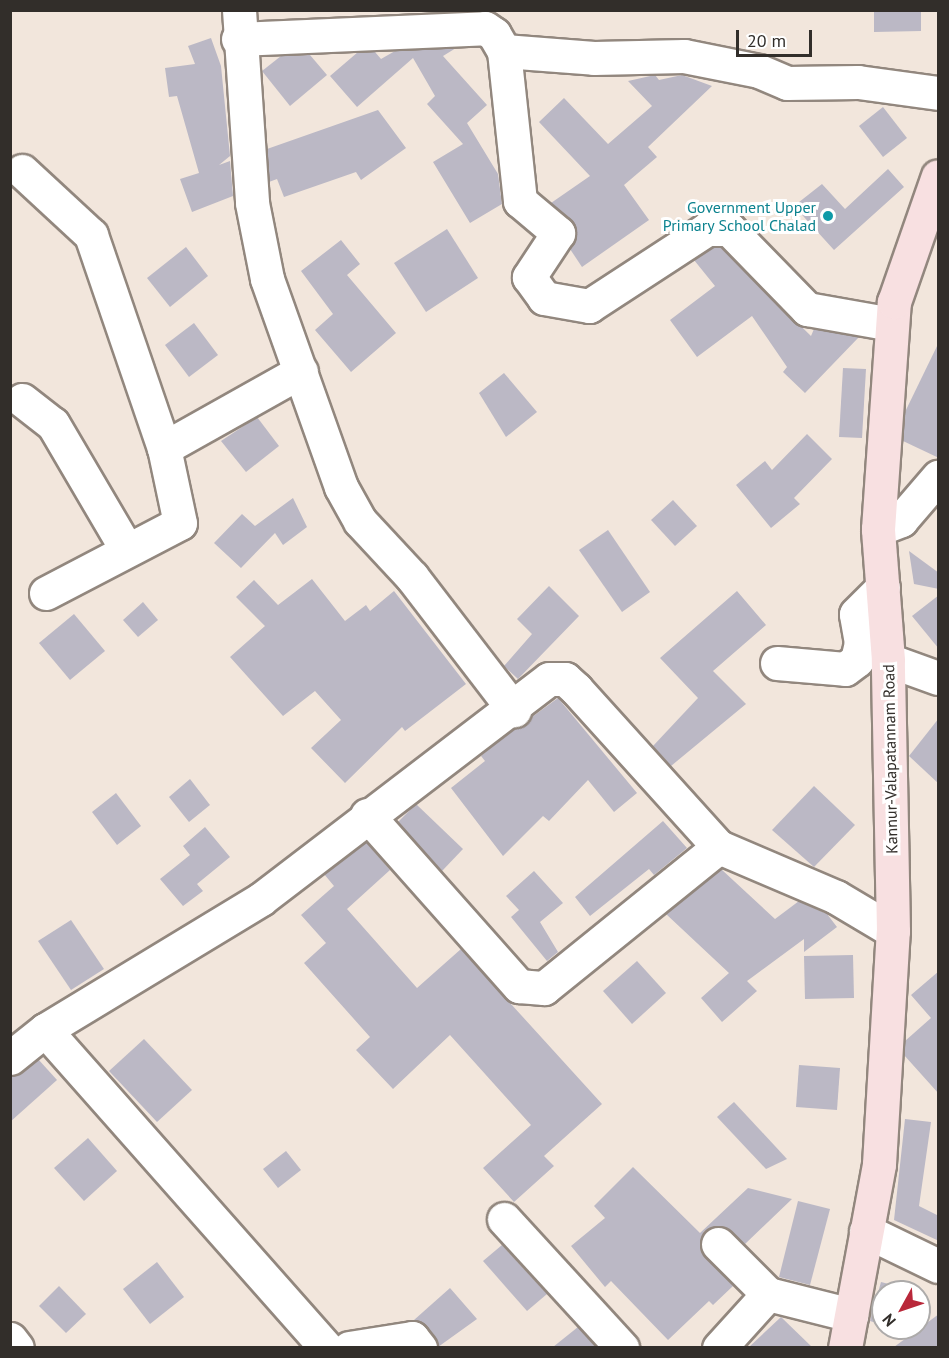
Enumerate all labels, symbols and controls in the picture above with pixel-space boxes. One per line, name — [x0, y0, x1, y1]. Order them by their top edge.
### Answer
scale bar — [739, 18, 816, 56]
text: 20 m — [747, 29, 786, 52]
place label: Government Upper Primary School Chalad — [662, 197, 816, 235]
marker: Government Upper Primary School Chalad — [821, 209, 835, 223]
street label: Kannur-Valapatannam Road — [879, 664, 901, 854]
north arrow — [871, 1280, 931, 1340]
text: N — [878, 1310, 900, 1331]

